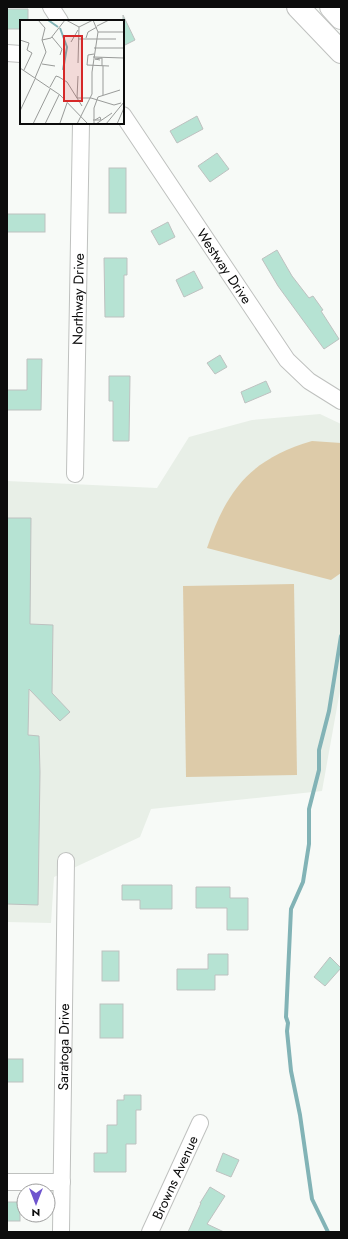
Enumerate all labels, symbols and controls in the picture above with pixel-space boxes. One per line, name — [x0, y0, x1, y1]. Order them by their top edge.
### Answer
inset map — [20, 20, 124, 124]
street label: Westway Drive — [192, 225, 257, 308]
street label: Northway Drive — [67, 253, 89, 345]
street label: Saratoga Drive — [53, 1003, 74, 1091]
street label: Browns Avenue — [147, 1132, 203, 1223]
north arrow — [16, 1183, 56, 1223]
text: N — [32, 1205, 40, 1221]

